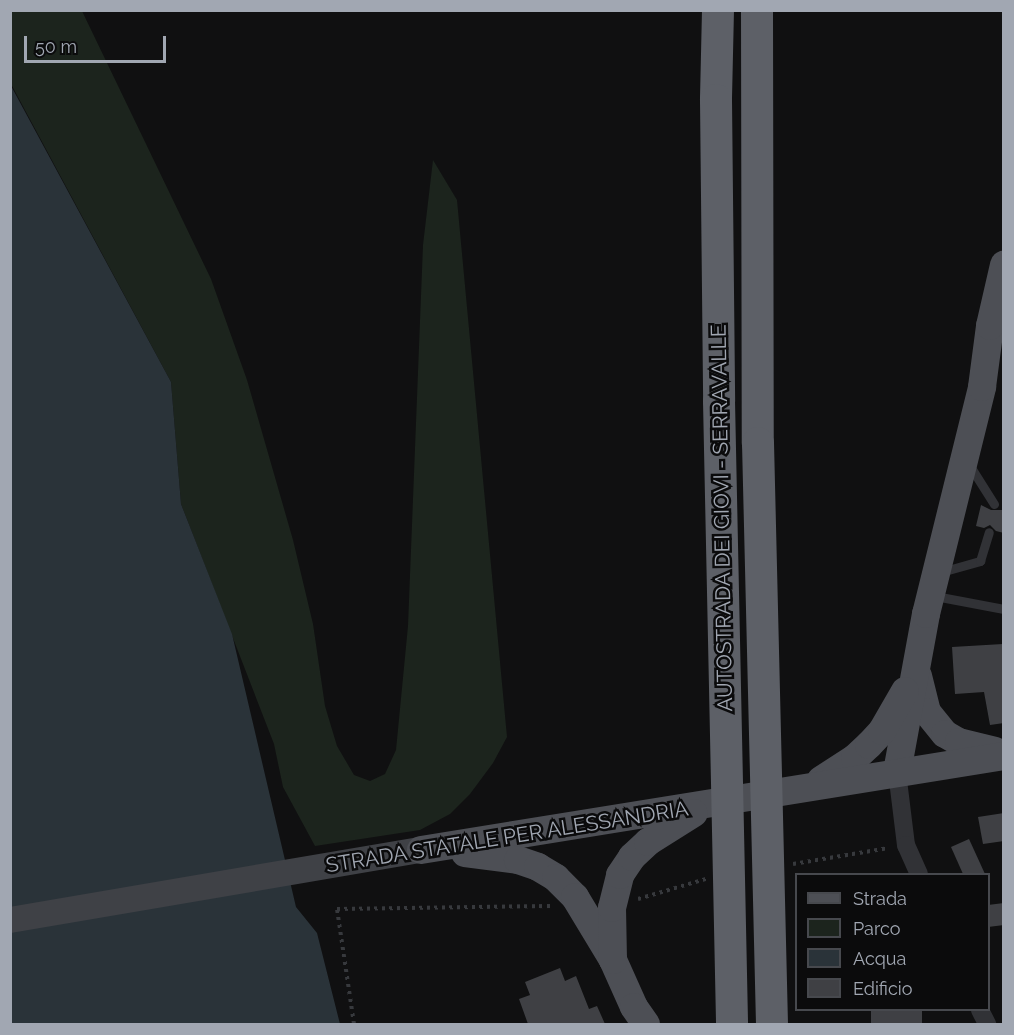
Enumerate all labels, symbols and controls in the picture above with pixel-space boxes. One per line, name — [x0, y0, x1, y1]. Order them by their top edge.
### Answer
scale bar — [27, 24, 170, 62]
text: 50 m — [35, 36, 77, 57]
street label: AUTOSTRADA DEI GIOVI - SERRAVALLE — [706, 324, 738, 712]
street label: STRADA STATALE PER ALESSANDRIA — [323, 796, 691, 878]
legend — [795, 873, 990, 1011]
text: Strada — [853, 888, 907, 909]
text: Parco — [853, 918, 900, 939]
text: Acqua — [853, 948, 906, 969]
text: Edificio — [853, 978, 912, 999]

